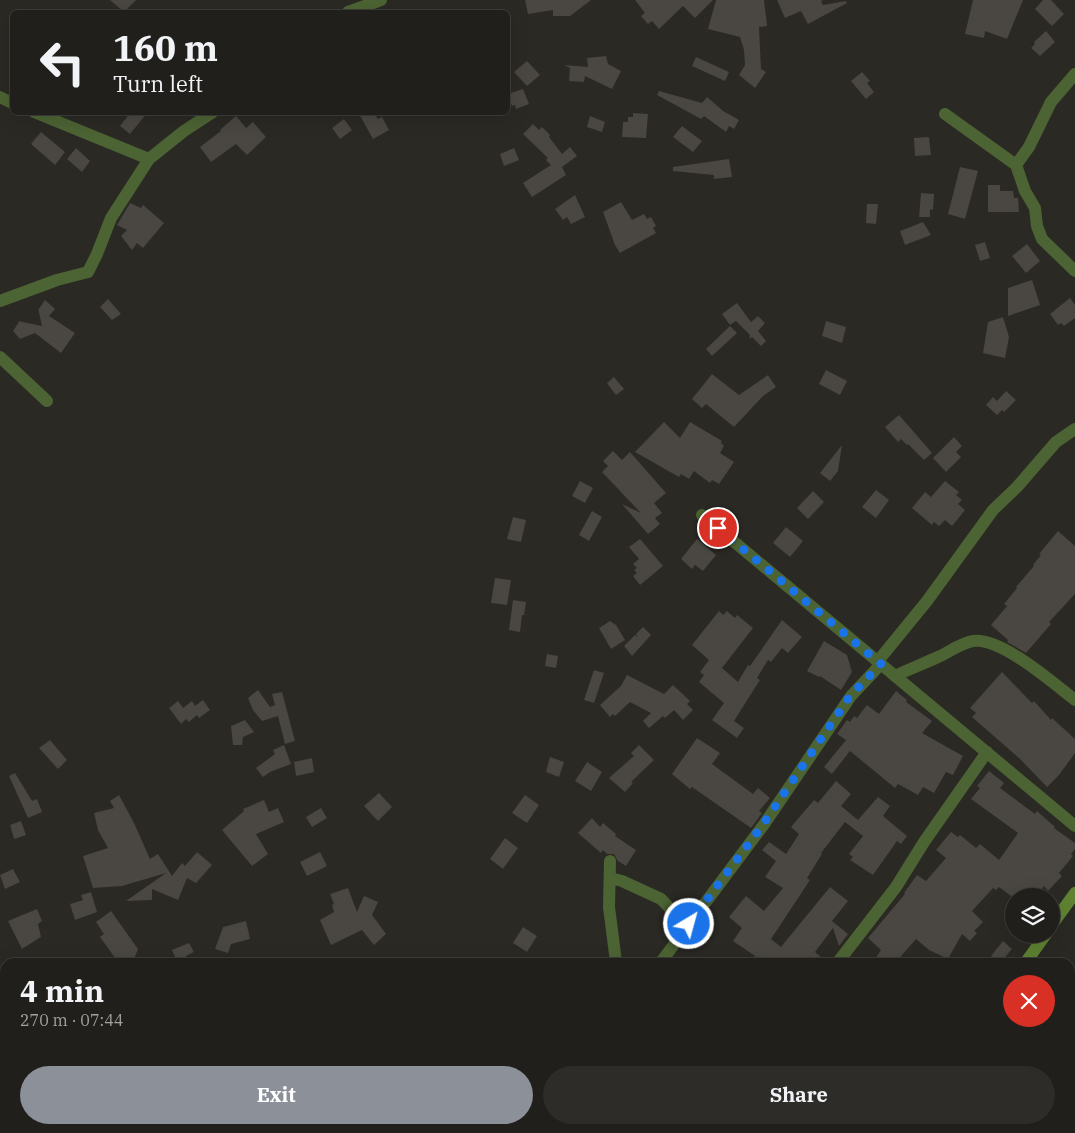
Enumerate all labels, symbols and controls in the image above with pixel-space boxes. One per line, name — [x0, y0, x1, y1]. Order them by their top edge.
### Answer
text: 160 m — [113, 25, 218, 71]
icon: left — [30, 30, 95, 95]
text: Turn left — [113, 69, 203, 98]
pin — [697, 507, 739, 549]
icon: arrive — [704, 514, 732, 542]
map controls — [1005, 888, 1060, 943]
button: layers — [1005, 888, 1060, 943]
position arrow — [662, 897, 714, 949]
text: 4 min — [20, 971, 104, 1010]
button: close — [1003, 975, 1055, 1027]
text: 270 m · 07:44 — [20, 1010, 123, 1030]
button: Exit — [20, 1066, 533, 1124]
button: Share — [543, 1066, 1055, 1124]

